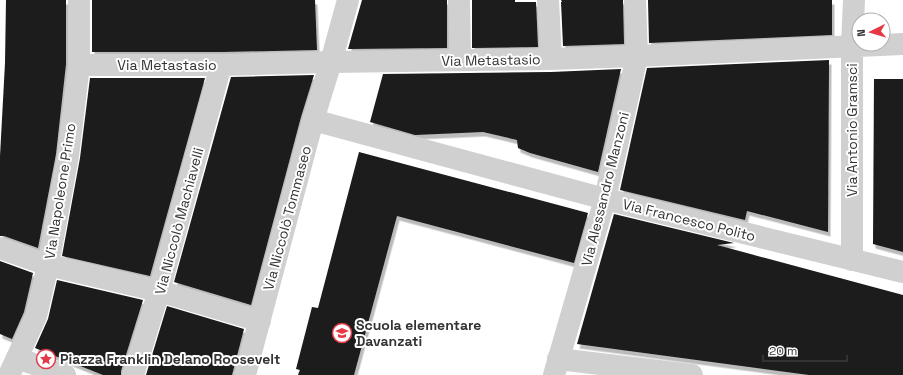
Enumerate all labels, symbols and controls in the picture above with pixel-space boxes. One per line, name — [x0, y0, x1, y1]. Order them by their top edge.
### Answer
north arrow — [851, 12, 891, 52]
text: N — [854, 29, 868, 37]
street label: Via Metastasio — [441, 50, 541, 70]
street label: Via Metastasio — [117, 56, 217, 74]
street label: Via Antonio Gramsci — [843, 63, 861, 197]
street label: Via Alessandro Manzoni — [577, 110, 633, 268]
street label: Via Napoleone Primo — [40, 122, 80, 260]
street label: Via Niccolò Tommaseo — [259, 144, 315, 292]
street label: Via Niccolò Machiavelli — [151, 146, 207, 296]
street label: Via Francesco Polito — [621, 195, 757, 245]
place label: Scuola elementare Davanzati — [356, 316, 481, 350]
school or university icon: Scuola elementare Davanzati — [331, 322, 353, 344]
scale bar — [763, 337, 847, 363]
text: 20 m — [769, 343, 797, 359]
place icon: Piazza Franklin Delano Roosevelt — [35, 348, 57, 370]
place label: Piazza Franklin Delano Roosevelt — [60, 350, 280, 368]

